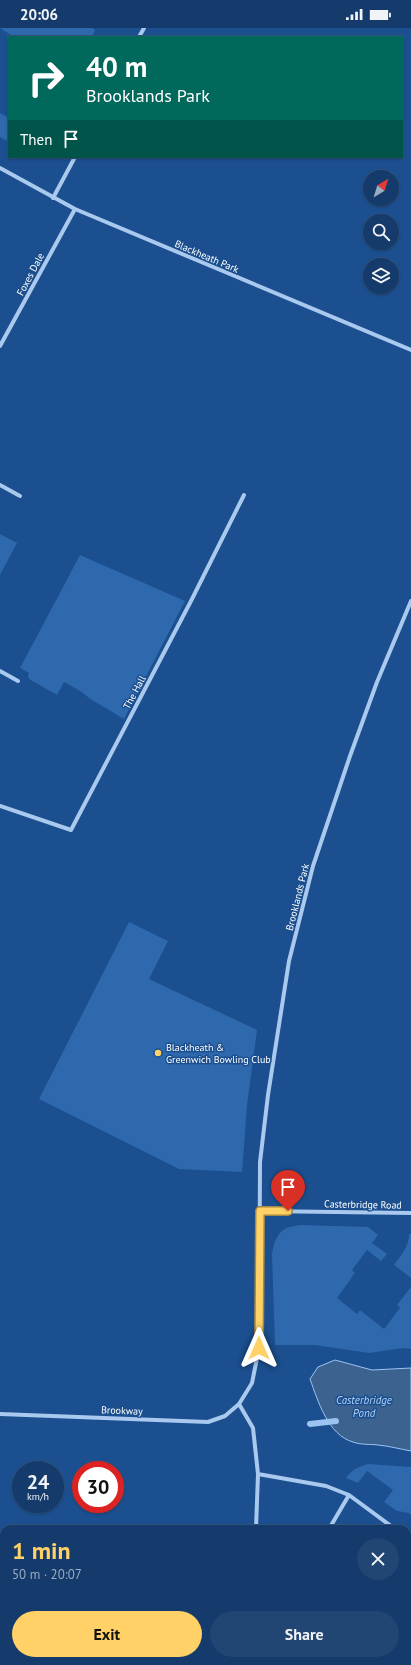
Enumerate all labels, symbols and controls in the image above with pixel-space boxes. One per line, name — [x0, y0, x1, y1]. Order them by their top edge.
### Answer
text: 20:06 — [20, 5, 58, 24]
text: 40 m — [86, 48, 147, 85]
icon: right — [20, 52, 72, 104]
text: Brooklands Park — [86, 84, 210, 107]
icon: arrive — [60, 128, 82, 150]
text: Then — [20, 130, 52, 149]
north arrow — [363, 170, 399, 206]
map controls — [363, 170, 399, 294]
button: search — [363, 214, 399, 250]
street label: Blackheath Park — [173, 237, 241, 276]
street label: Foxes Dale — [14, 251, 47, 298]
button: layers — [363, 258, 399, 294]
street label: The Hall — [120, 673, 149, 711]
street label: Brooklands Park — [283, 862, 312, 932]
place label: Blackheath & Greenwich Bowling Club — [166, 1041, 271, 1066]
marker: Blackheath & Greenwich Bowling Club — [153, 1048, 163, 1058]
pin — [271, 1170, 305, 1211]
icon: arrive — [277, 1176, 299, 1198]
street label: Casterbridge Road — [324, 1197, 402, 1212]
position arrow — [238, 1327, 280, 1369]
water label: Casterbridge Pond — [336, 1393, 392, 1420]
street label: Brookway — [101, 1403, 143, 1418]
speed limit sign: 30 — [72, 1461, 124, 1513]
text: 24 — [27, 1469, 49, 1495]
text: km/h — [27, 1490, 49, 1503]
text: 1 min — [12, 1535, 71, 1566]
button: close — [357, 1538, 399, 1580]
text: 50 m · 20:07 — [12, 1566, 82, 1583]
button: Exit — [12, 1611, 202, 1657]
button: Share — [210, 1611, 399, 1657]

